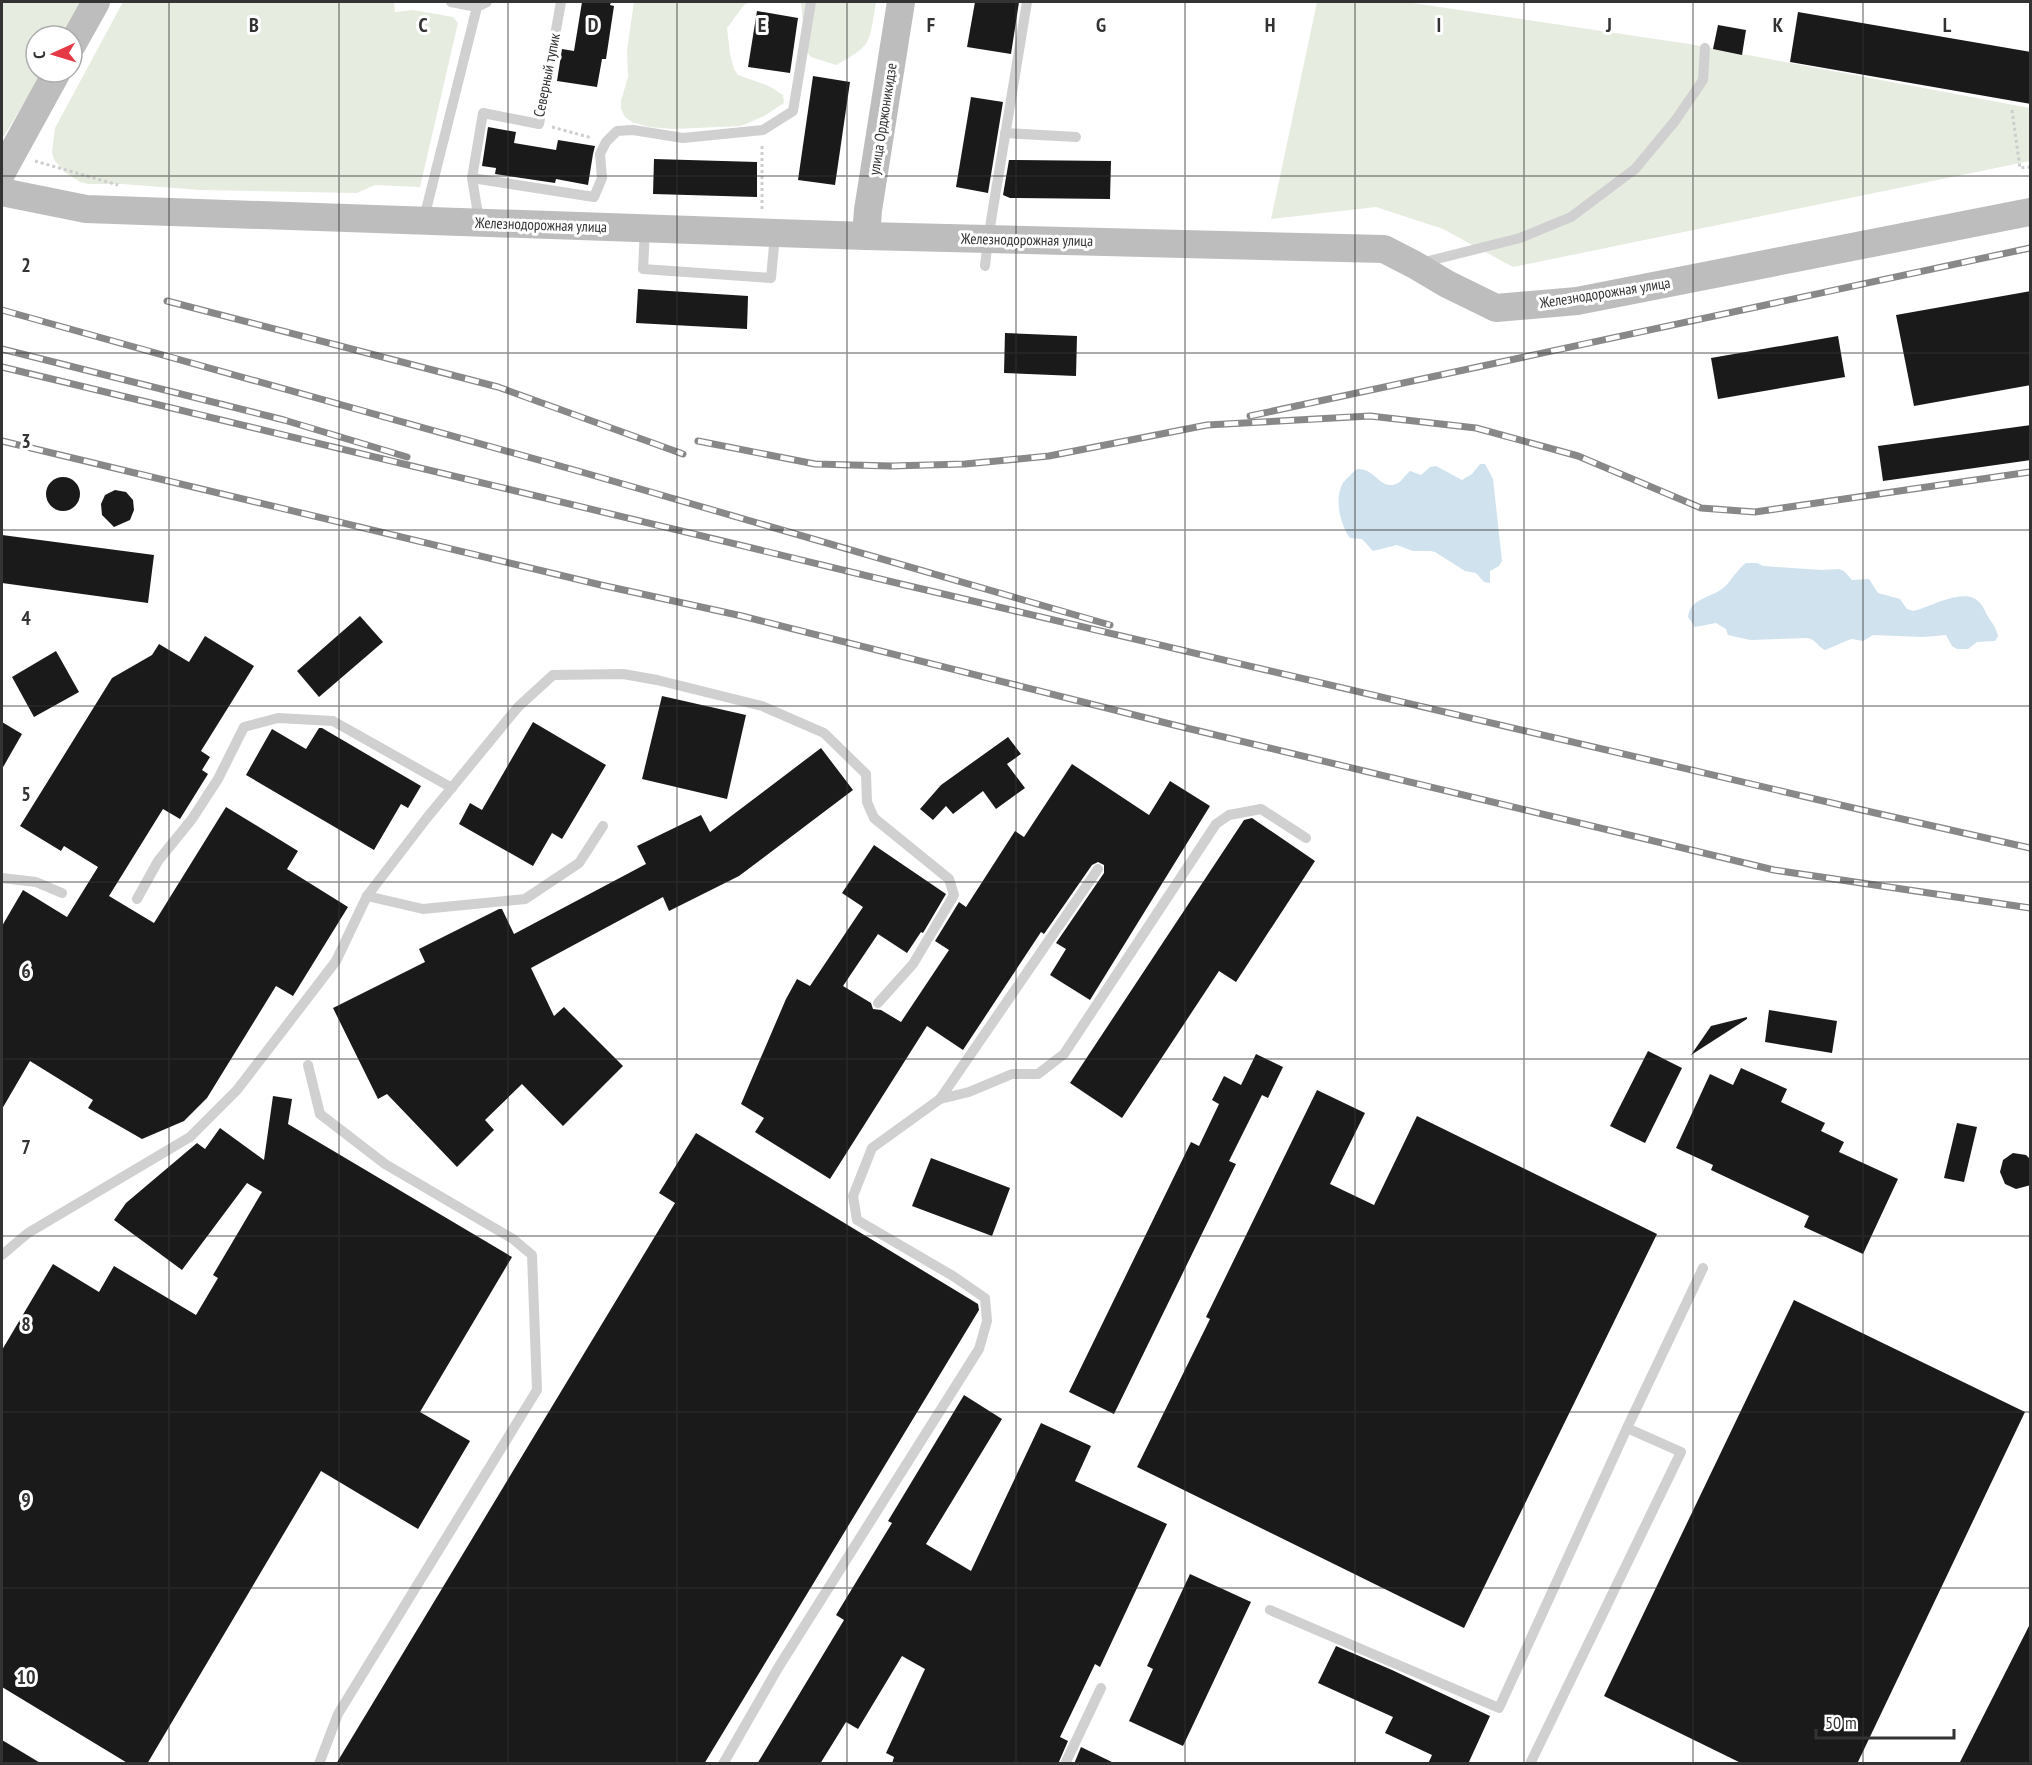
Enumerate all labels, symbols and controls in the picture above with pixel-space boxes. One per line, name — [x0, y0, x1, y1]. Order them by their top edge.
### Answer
text: B — [249, 12, 259, 38]
text: C — [418, 12, 428, 38]
text: D — [588, 12, 599, 38]
text: E — [758, 12, 766, 38]
text: F — [927, 12, 935, 38]
text: G — [1096, 12, 1106, 38]
text: H — [1265, 12, 1275, 38]
text: I — [1437, 12, 1441, 38]
text: J — [1605, 12, 1612, 38]
text: K — [1773, 12, 1784, 38]
text: L — [1943, 12, 1952, 38]
north arrow — [24, 24, 84, 84]
street label: Северный тупик — [529, 31, 564, 118]
text: С — [29, 50, 49, 59]
street label: улица Орджоникидзе — [864, 62, 901, 176]
street label: Железнодорожная улица — [474, 213, 607, 236]
street label: Железнодорожная улица — [960, 229, 1093, 250]
text: 2 — [21, 252, 31, 278]
street label: Железнодорожная улица — [1537, 273, 1672, 312]
text: 3 — [21, 428, 31, 454]
text: 4 — [21, 605, 31, 631]
text: 5 — [21, 781, 31, 807]
text: 6 — [21, 958, 31, 984]
text: 7 — [21, 1134, 31, 1160]
text: 8 — [21, 1311, 31, 1337]
text: 9 — [21, 1487, 31, 1513]
text: 10 — [16, 1664, 36, 1690]
scale bar — [1816, 1702, 1954, 1740]
text: 50 m — [1825, 1711, 1857, 1734]

